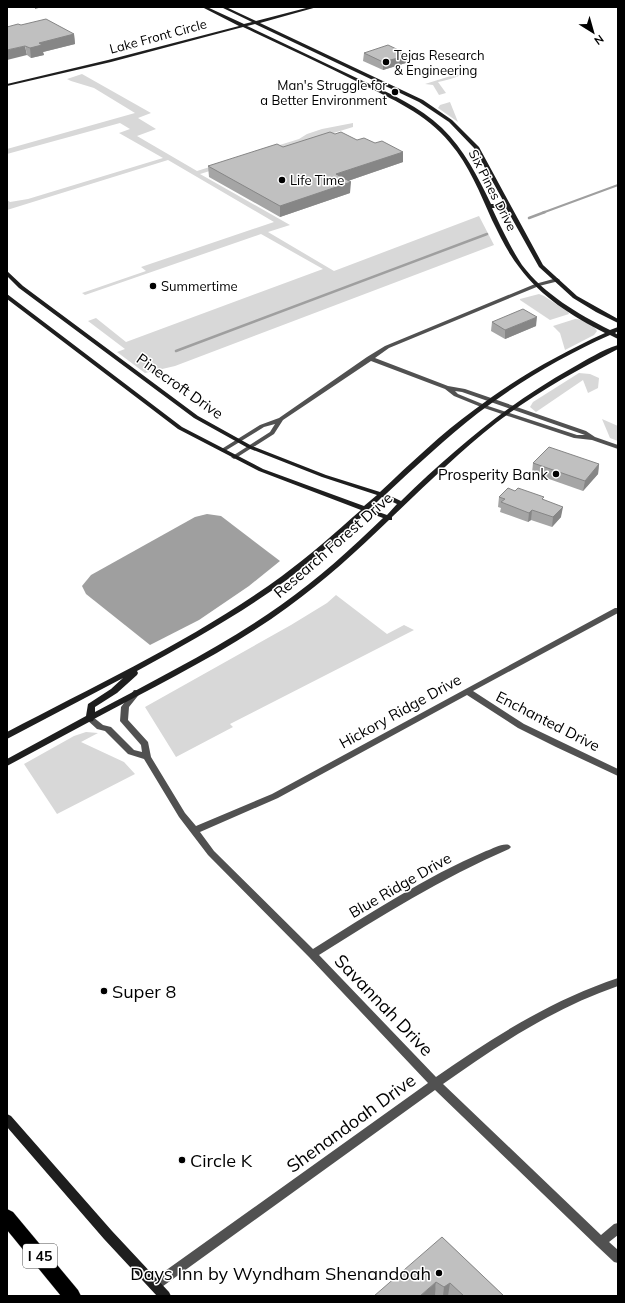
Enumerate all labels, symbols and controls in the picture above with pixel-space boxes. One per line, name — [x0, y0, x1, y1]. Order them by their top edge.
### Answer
north arrow — [573, 12, 613, 52]
street label: Lake Front Circle — [108, 15, 208, 57]
text: N — [591, 32, 607, 48]
place label: Tejas Research & Engineering — [394, 47, 485, 78]
marker: Tejas Research & Engineering — [381, 57, 391, 67]
place label: Man's Struggle for a Better Environment — [260, 77, 387, 108]
marker: Man's Struggle for a Better Environment — [390, 87, 400, 97]
street label: Six Pines Drive — [466, 147, 520, 233]
place label: Life Time — [290, 172, 344, 188]
marker: Life Time — [277, 175, 287, 185]
place label: Summertime — [161, 278, 238, 294]
marker: Summertime — [148, 281, 158, 291]
street label: Pinecroft Drive — [133, 349, 227, 423]
place label: Prosperity Bank — [438, 465, 548, 484]
marker: Prosperity Bank — [551, 469, 561, 479]
street label: Research Forest Drive — [270, 488, 396, 602]
street label: Hickory Ridge Drive — [336, 670, 464, 752]
street label: Enchanted Drive — [493, 687, 603, 755]
street label: Blue Ridge Drive — [346, 848, 454, 922]
street label: Savannah Drive — [330, 949, 438, 1061]
place label: Super 8 — [112, 980, 176, 1003]
marker: Super 8 — [99, 986, 109, 996]
street label: Shenandoah Drive — [282, 1068, 420, 1178]
place label: Circle K — [190, 1149, 253, 1172]
marker: Circle K — [177, 1155, 187, 1165]
road number: I 45 — [23, 1244, 57, 1268]
place label: Days Inn by Wyndham Shenandoah — [130, 1262, 431, 1285]
marker: Days Inn by Wyndham Shenandoah — [434, 1268, 444, 1278]

